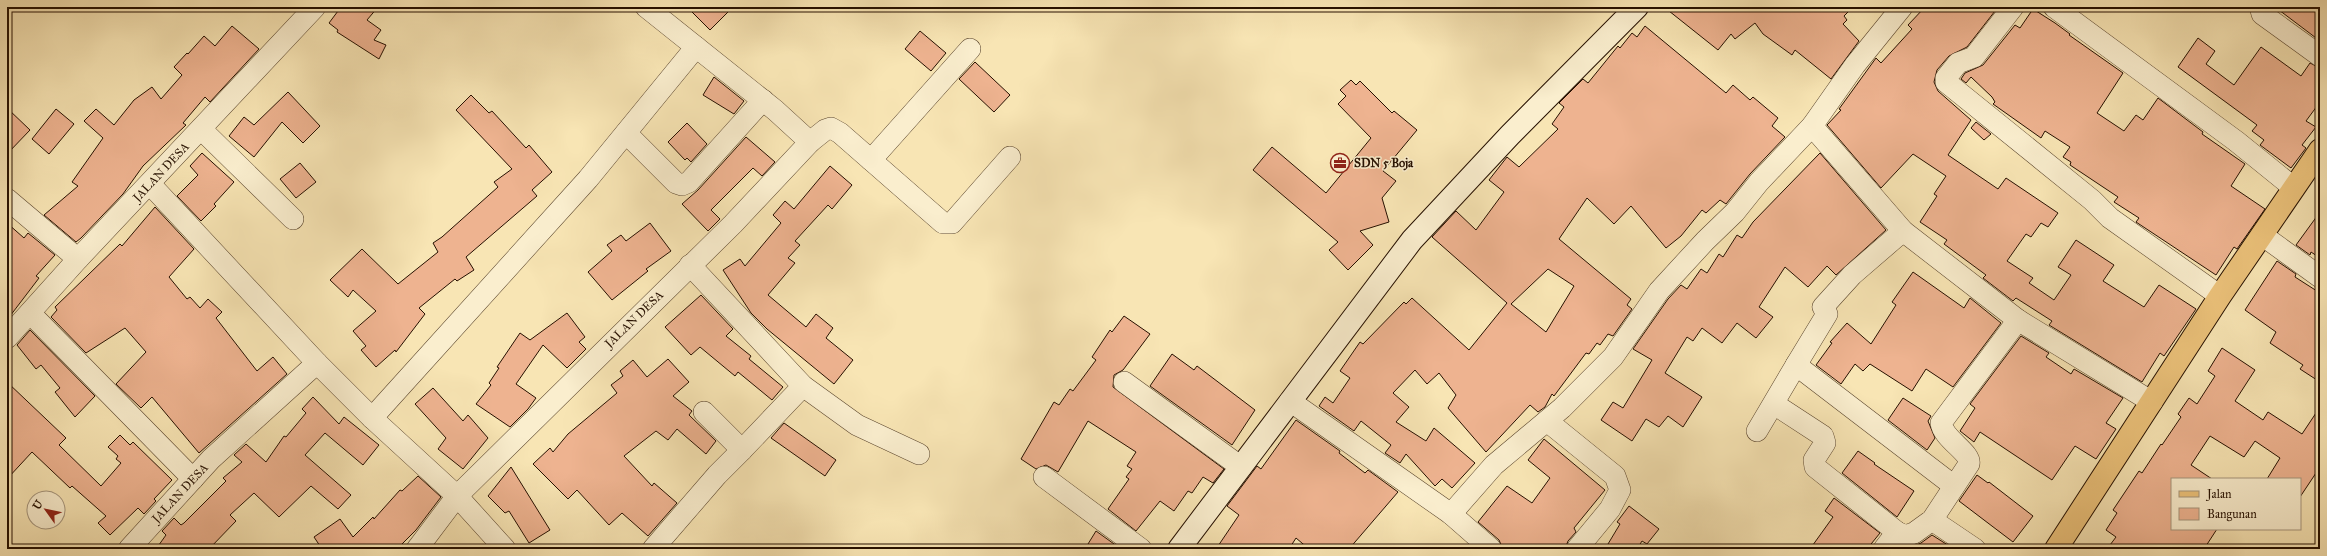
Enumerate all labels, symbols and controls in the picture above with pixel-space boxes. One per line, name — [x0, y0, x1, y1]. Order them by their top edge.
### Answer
street label: JALAN DESA — [129, 140, 193, 207]
office icon: SDN 5 Boja — [1329, 152, 1351, 174]
place label: SDN 5 Boja — [1354, 156, 1414, 171]
street label: JALAN DESA — [600, 288, 667, 352]
street label: JALAN DESA — [148, 461, 212, 528]
legend — [2171, 478, 2301, 530]
text: Jalan — [2205, 487, 2232, 502]
north arrow — [26, 490, 66, 530]
text: U — [30, 497, 46, 512]
text: Bangunan — [2207, 507, 2257, 522]

